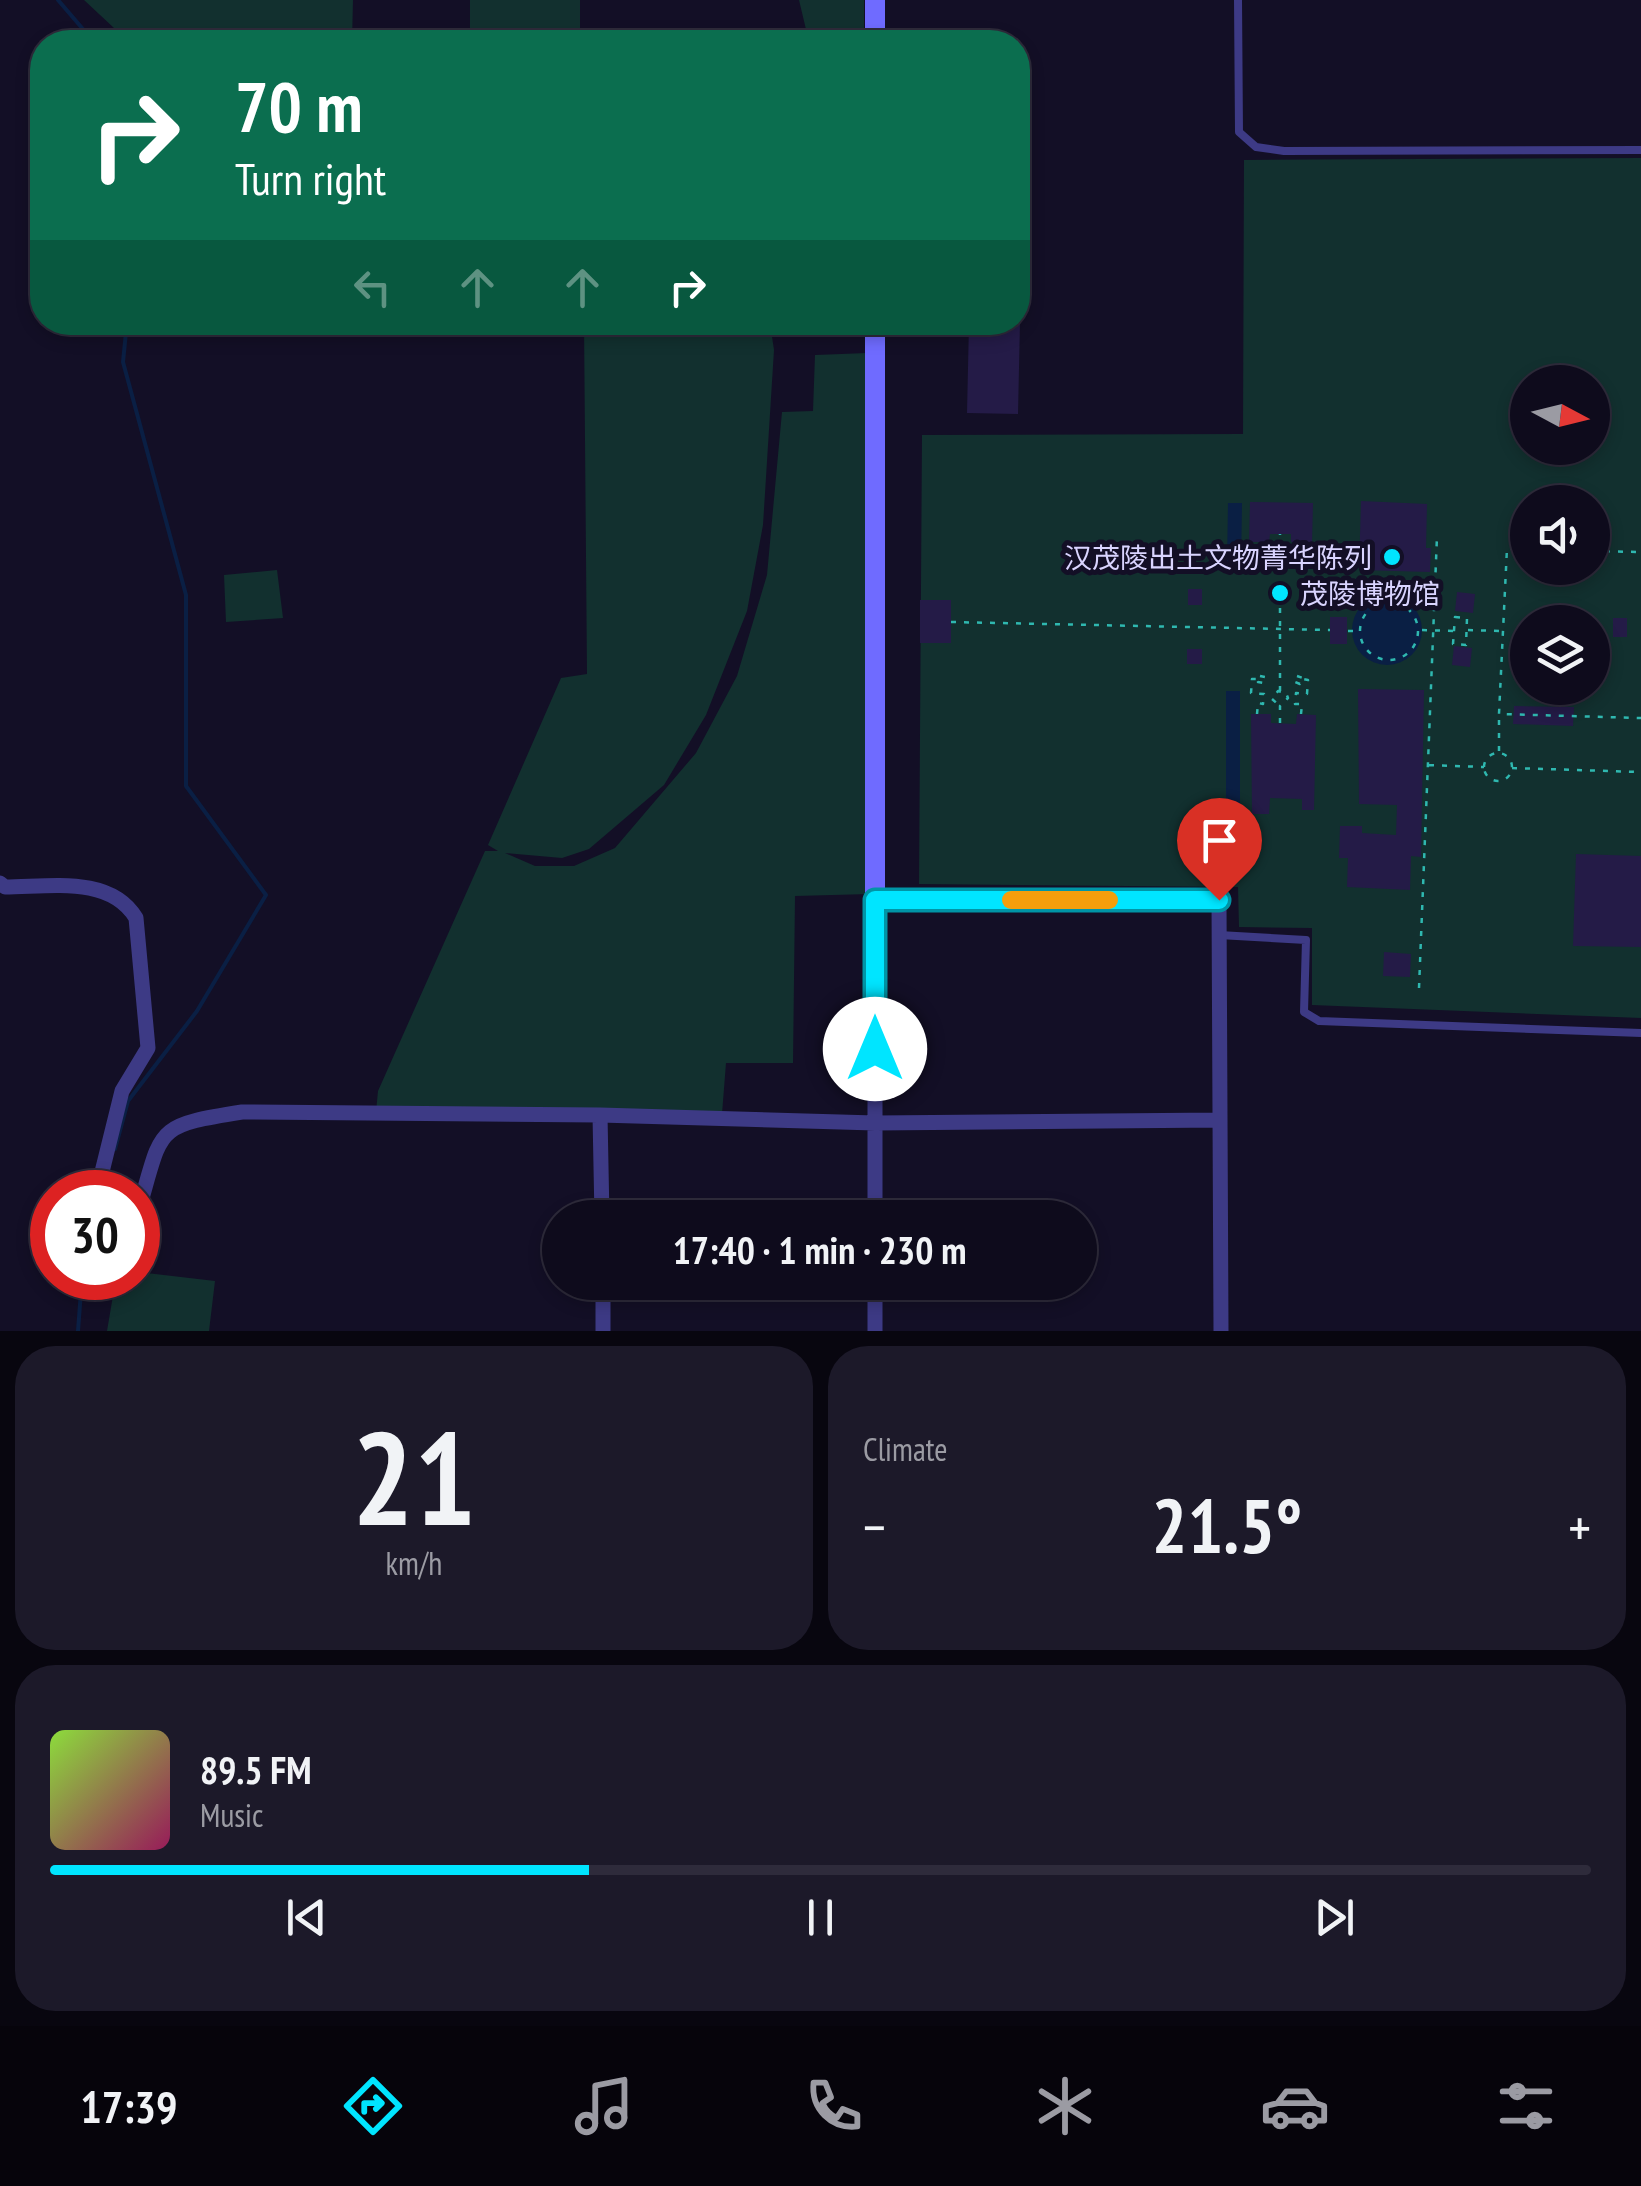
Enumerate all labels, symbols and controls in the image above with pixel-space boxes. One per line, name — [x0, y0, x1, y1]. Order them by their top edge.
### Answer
text: 70 m — [235, 61, 363, 151]
icon: right — [70, 70, 200, 200]
text: Turn right — [235, 149, 386, 207]
icon: left — [345, 260, 400, 315]
icon: ahead — [450, 260, 505, 315]
icon: ahead — [555, 260, 610, 315]
icon: right — [660, 260, 715, 315]
north arrow — [1510, 365, 1610, 465]
map controls — [1510, 365, 1610, 705]
button: sound — [1510, 485, 1610, 585]
place label: 汉茂陵出土文物菁华陈列 — [1064, 539, 1372, 576]
marker: 汉茂陵出土文物菁华陈列 — [1381, 546, 1403, 568]
place label: 茂陵博物馆 — [1300, 575, 1440, 612]
marker: 茂陵博物馆 — [1269, 582, 1291, 604]
button: layers — [1510, 605, 1610, 705]
pin — [1177, 798, 1262, 901]
icon: arrive — [1192, 813, 1247, 868]
position arrow — [823, 997, 927, 1101]
speed limit sign: 30 — [30, 1170, 160, 1300]
text: 17:40 · 1 min · 230 m — [673, 1225, 966, 1274]
text: 21 — [352, 1393, 476, 1561]
text: Climate — [863, 1428, 947, 1470]
text: 21.5° — [1152, 1477, 1302, 1574]
text: − — [863, 1491, 886, 1562]
text: + — [1568, 1491, 1591, 1562]
text: km/h — [386, 1542, 442, 1584]
text: 89.5 FM — [200, 1745, 312, 1794]
text: Music — [200, 1794, 263, 1836]
icon: previous — [279, 1890, 334, 1945]
icon: pause — [793, 1890, 848, 1945]
icon: next — [1307, 1890, 1362, 1945]
icon: directions — [338, 2071, 408, 2141]
icon: music — [569, 2071, 639, 2141]
icon: phone — [799, 2071, 869, 2141]
icon: climate — [1030, 2071, 1100, 2141]
icon: car — [1260, 2071, 1330, 2141]
icon: filters — [1491, 2071, 1561, 2141]
text: 17:39 — [80, 2077, 178, 2135]

